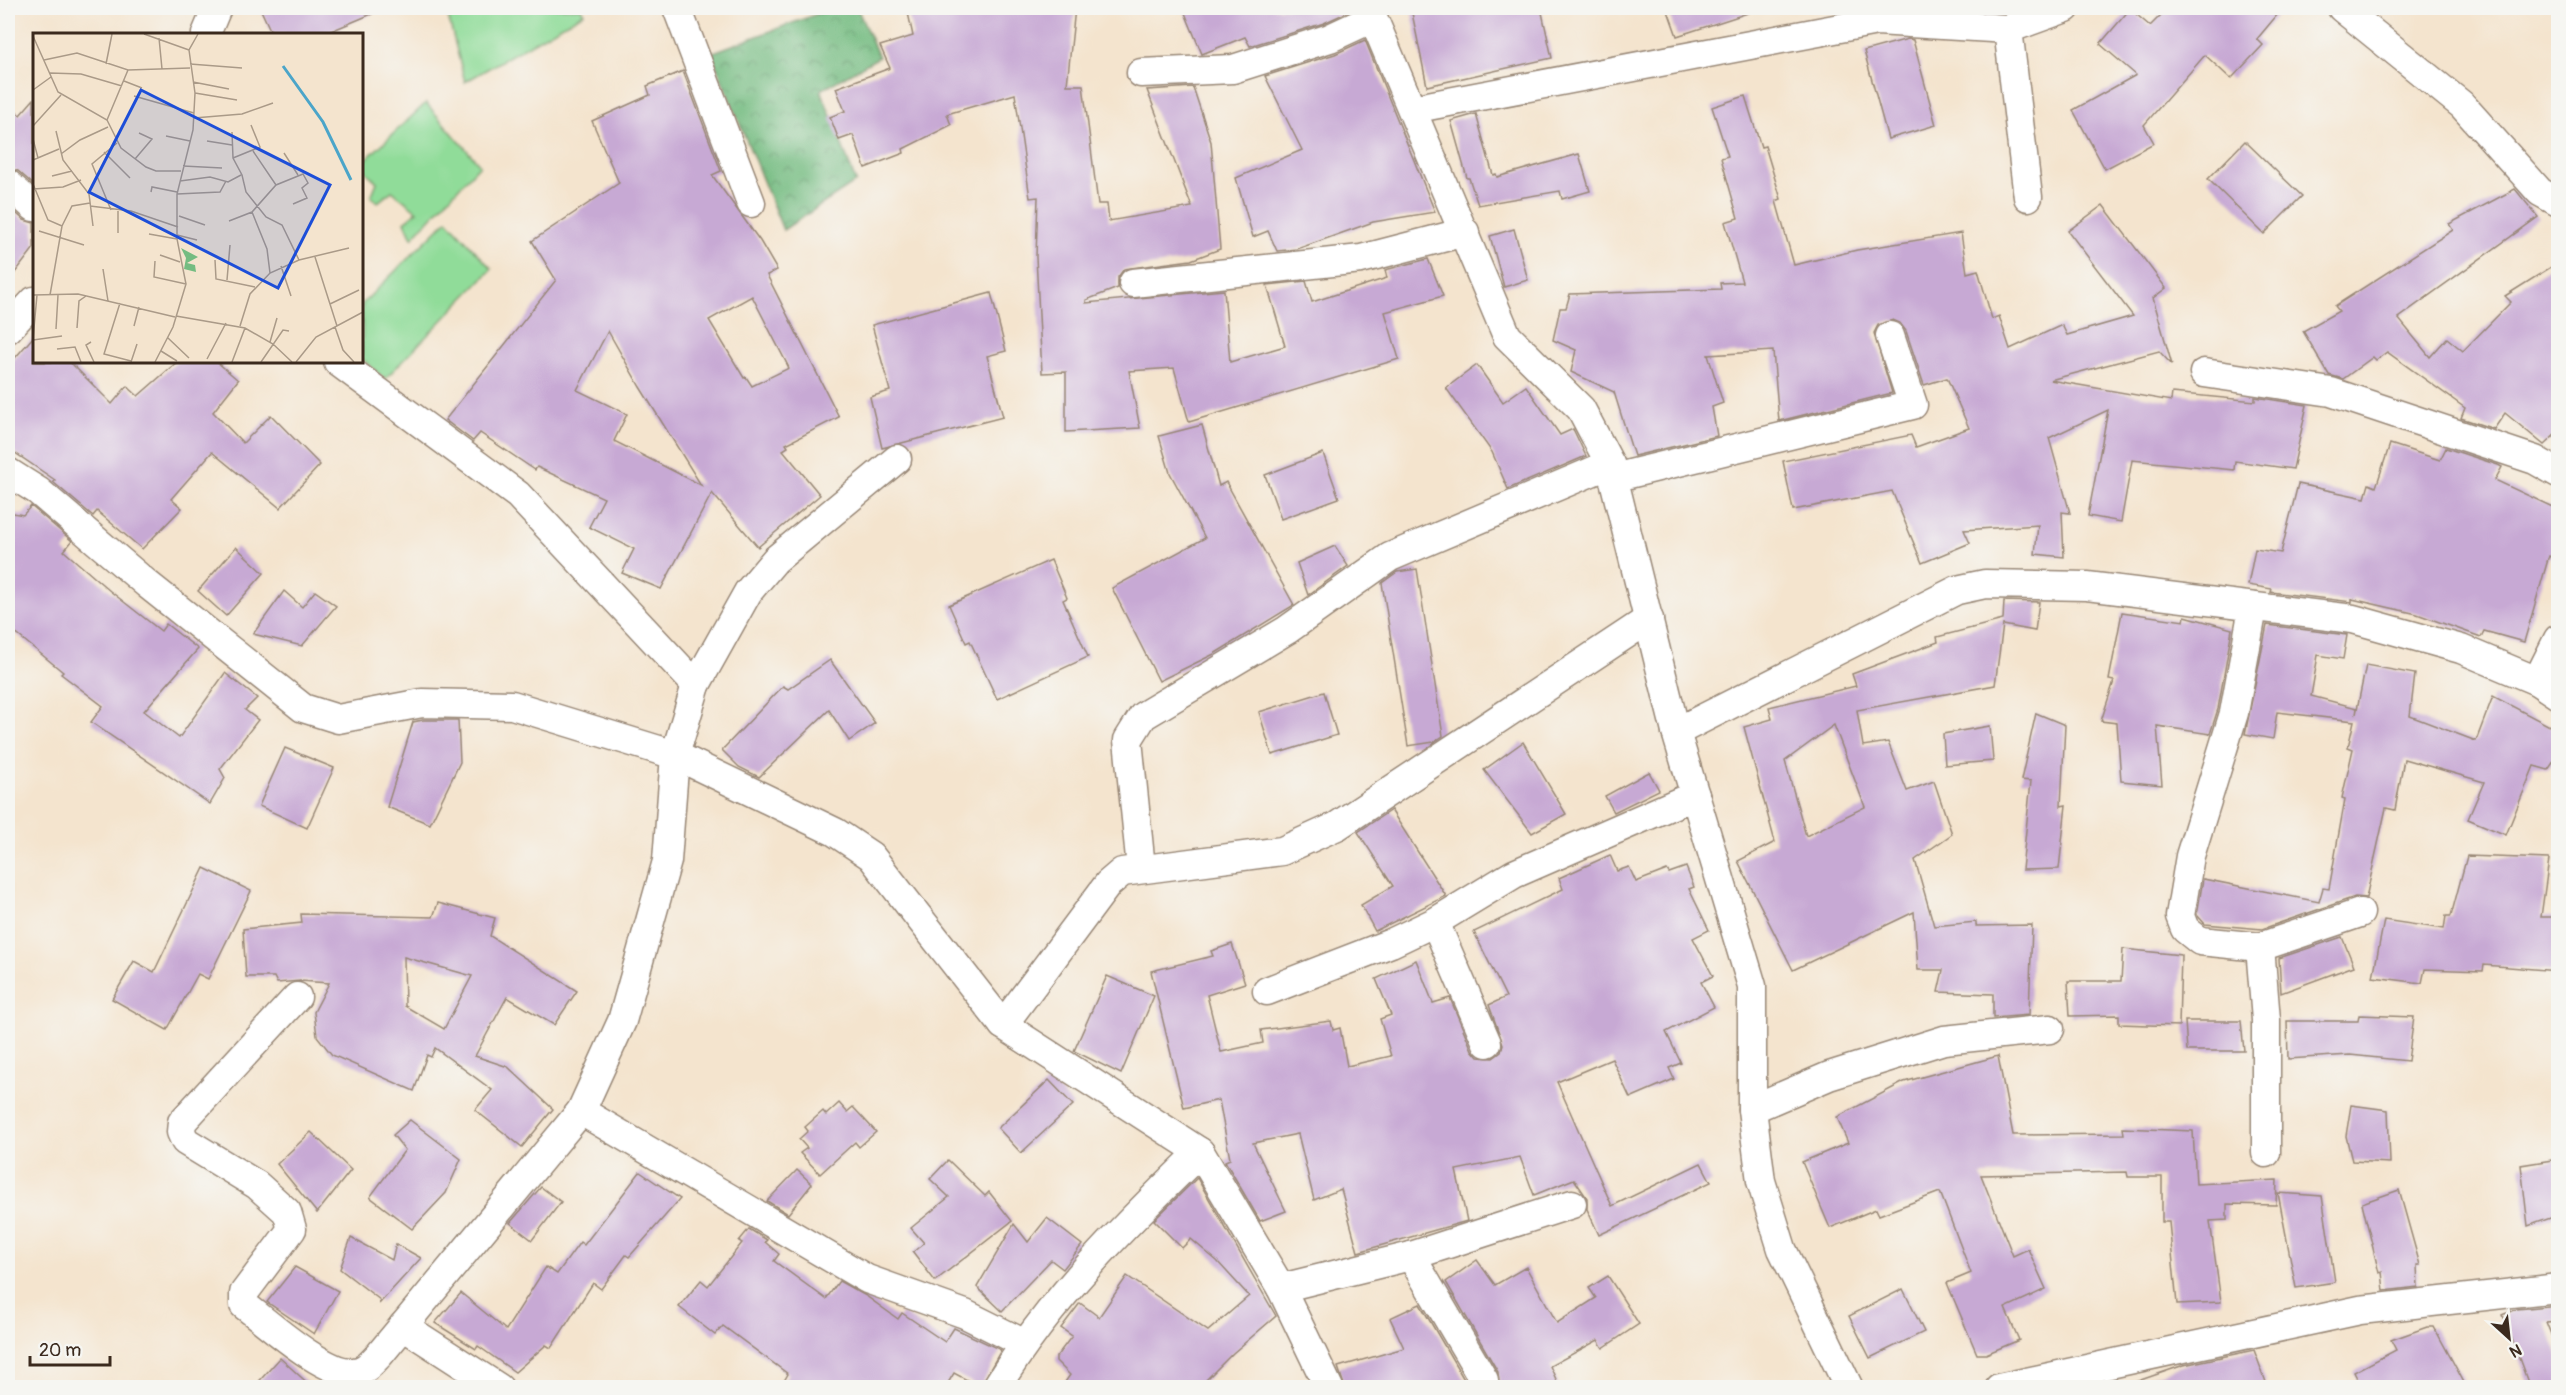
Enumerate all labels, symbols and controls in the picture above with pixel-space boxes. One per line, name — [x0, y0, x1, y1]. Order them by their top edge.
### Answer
inset map — [33, 33, 363, 363]
north arrow — [2479, 1308, 2539, 1368]
scale bar — [30, 1329, 110, 1367]
text: 20 m — [39, 1339, 81, 1362]
text: N — [2506, 1339, 2525, 1362]

